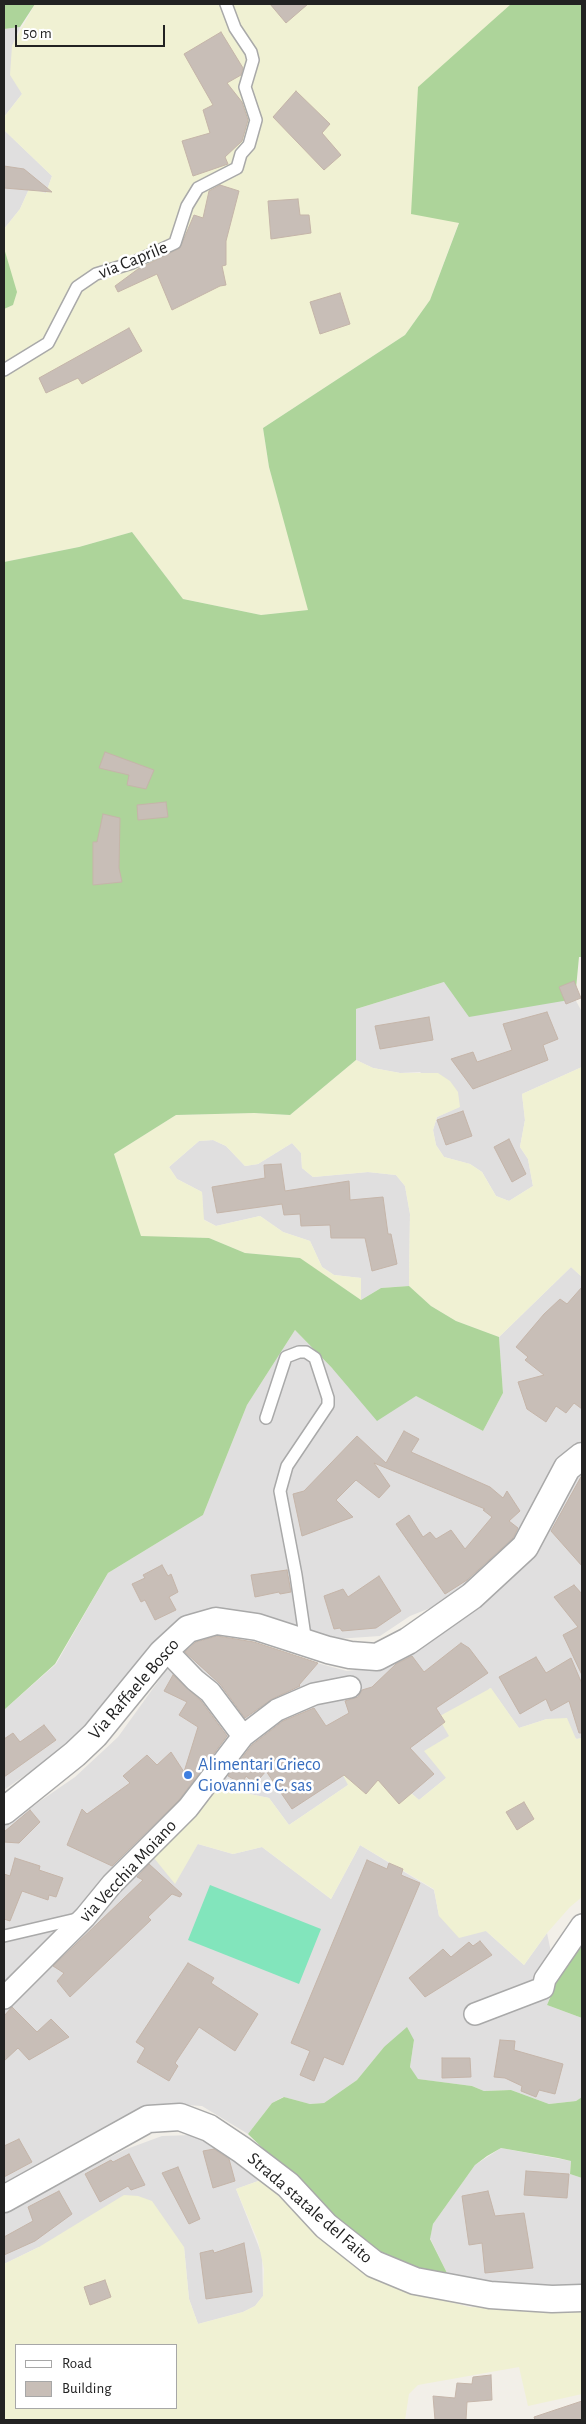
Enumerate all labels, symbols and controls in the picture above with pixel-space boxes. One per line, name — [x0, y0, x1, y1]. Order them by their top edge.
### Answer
scale bar — [18, 15, 168, 47]
text: 50 m — [23, 26, 52, 41]
street label: via Caprile — [95, 236, 171, 284]
street label: Via Raffaele Bosco — [84, 1634, 184, 1744]
place label: Alimentari Grieco Giovanni e C. sas — [198, 1754, 321, 1796]
marker: Alimentari Grieco Giovanni e C. sas — [182, 1769, 194, 1781]
street label: via Vecchia Moiano — [75, 1815, 181, 1927]
street label: Strada statale del Faito — [243, 2148, 377, 2268]
legend — [15, 2344, 178, 2409]
text: Road — [62, 2356, 92, 2371]
text: Building — [62, 2381, 112, 2396]

